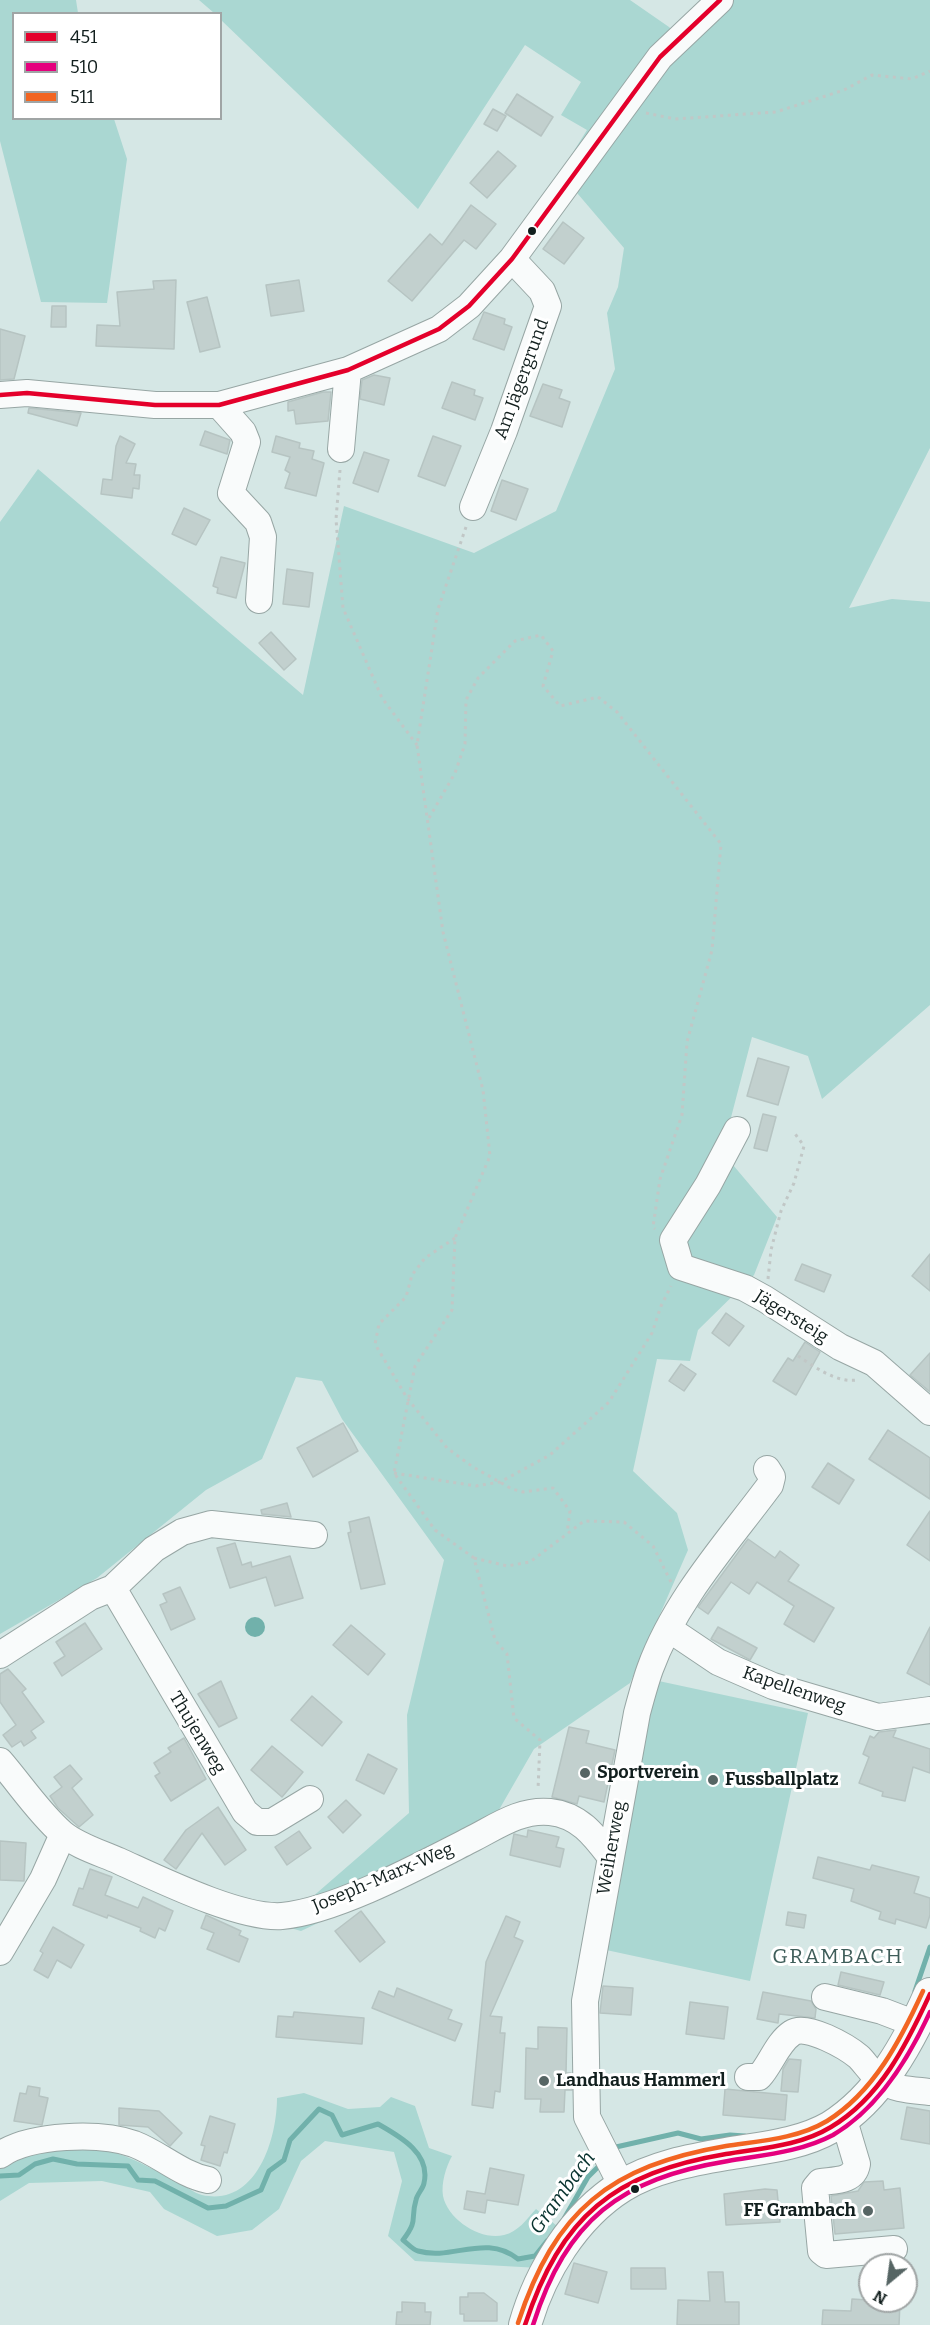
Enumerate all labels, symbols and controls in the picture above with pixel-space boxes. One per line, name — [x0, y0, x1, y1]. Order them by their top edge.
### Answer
legend — [12, 12, 222, 120]
text: 451 — [70, 26, 97, 48]
text: 510 — [70, 56, 98, 78]
text: 511 — [70, 86, 94, 108]
unlabelled marker — [526, 225, 538, 237]
street label: Am Jägergrund — [490, 316, 554, 442]
street label: Jägersteig — [750, 1286, 832, 1348]
street label: Kapellenweg — [740, 1662, 848, 1718]
street label: Thujenweg — [164, 1688, 230, 1778]
place label: Sportverein — [597, 1762, 699, 1784]
marker: Sportverein — [578, 1766, 592, 1780]
place label: Fussballplatz — [725, 1769, 839, 1791]
marker: Fussballplatz — [706, 1773, 720, 1787]
street label: Weiherweg — [593, 1799, 631, 1897]
street label: Joseph-Marx-Weg — [309, 1839, 457, 1917]
district label: GRAMBACH — [772, 1944, 904, 1970]
place label: Landhaus Hammerl — [556, 2070, 725, 2092]
marker: Landhaus Hammerl — [537, 2074, 551, 2088]
water label: Grambach — [525, 2147, 601, 2239]
unlabelled marker — [629, 2183, 641, 2195]
place label: FF Grambach — [744, 2200, 856, 2222]
marker: FF Grambach — [861, 2204, 875, 2218]
north arrow — [858, 2253, 918, 2313]
text: N — [870, 2286, 890, 2309]

